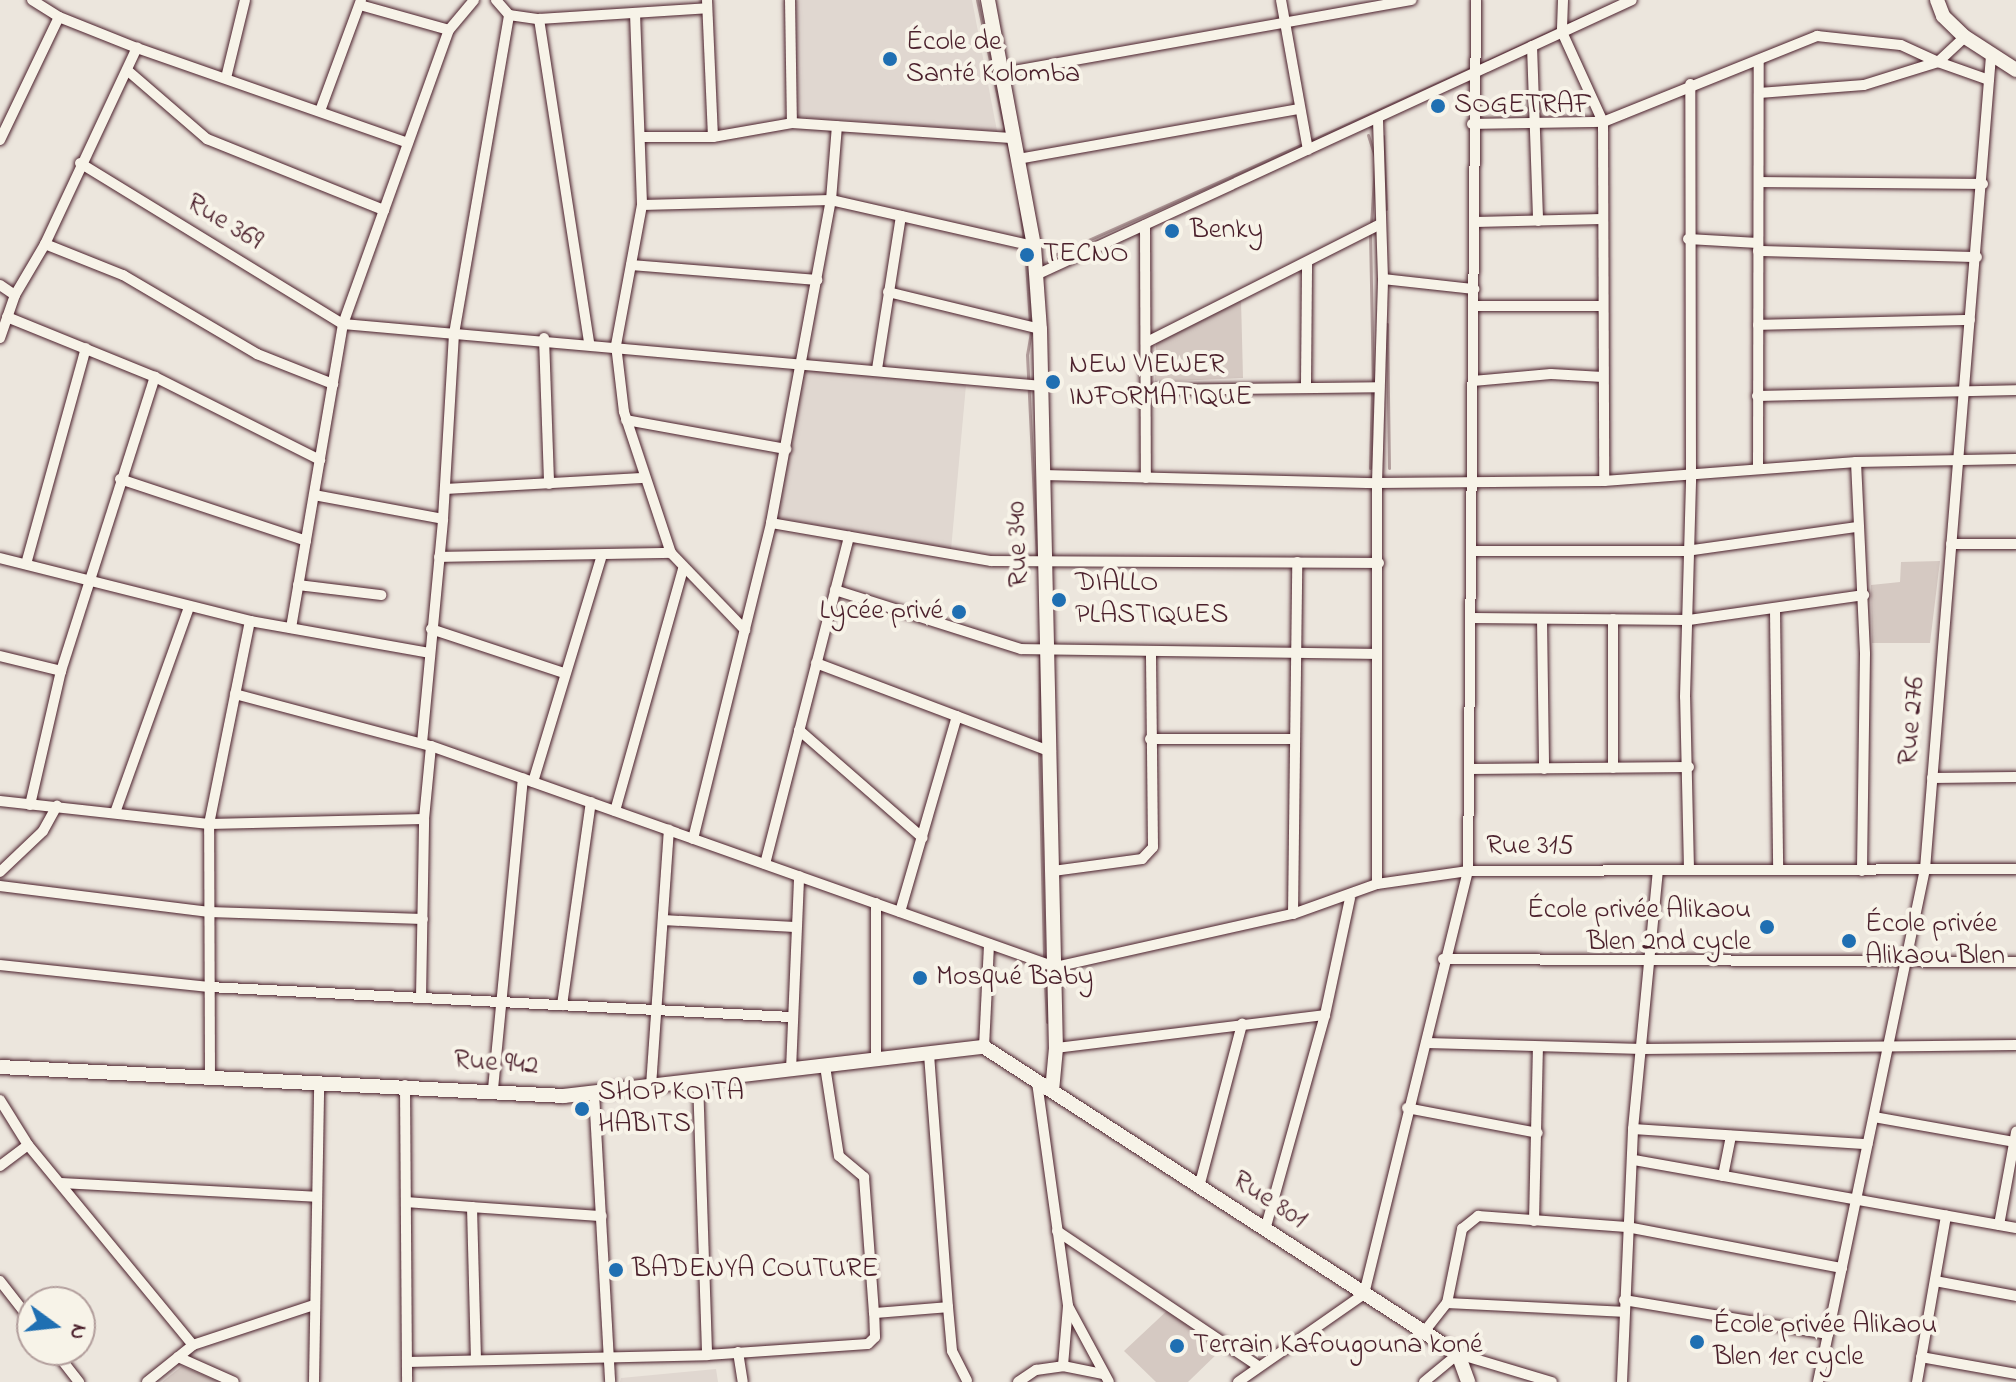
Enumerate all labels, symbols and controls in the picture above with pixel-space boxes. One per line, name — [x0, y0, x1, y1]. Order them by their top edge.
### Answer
place label: École de Santé Kolomba — [906, 26, 1080, 92]
marker: École de Santé Kolomba — [881, 50, 899, 68]
place label: SOGETRAF — [1454, 89, 1592, 123]
marker: SOGETRAF — [1429, 97, 1447, 115]
street label: Rue 369 — [180, 187, 268, 259]
place label: Benky — [1190, 214, 1263, 248]
marker: Benky — [1161, 220, 1183, 242]
place label: TECNO — [1043, 238, 1129, 272]
marker: TECNO — [1018, 246, 1036, 264]
place label: NEW VIEWER INFORMATIQUE — [1069, 349, 1252, 415]
marker: NEW VIEWER INFORMATIQUE — [1044, 373, 1062, 391]
street label: Rue 340 — [1001, 500, 1037, 588]
place label: DIALLO PLASTIQUES — [1075, 567, 1228, 633]
marker: DIALLO PLASTIQUES — [1050, 591, 1068, 609]
place label: Lycée privé — [819, 595, 943, 629]
marker: Lycée privé — [950, 603, 968, 621]
street label: Rue 276 — [1892, 675, 1934, 767]
street label: Rue 315 — [1486, 830, 1574, 864]
place label: École privée Alikaou Blen 2nd cycle — [1527, 894, 1751, 960]
place label: École privée Alikaou Blen — [1865, 908, 2005, 974]
marker: École privée Alikaou Blen 2nd cycle — [1758, 918, 1776, 936]
marker: École privée Alikaou Blen — [1840, 932, 1858, 950]
place label: Mosqué Baby — [936, 961, 1093, 995]
marker: Mosqué Baby — [911, 969, 929, 987]
street label: Rue 942 — [453, 1044, 539, 1084]
place label: SHOP KOITA HABITS — [598, 1076, 744, 1142]
marker: SHOP KOITA HABITS — [573, 1100, 591, 1118]
street label: Rue 801 — [1225, 1164, 1313, 1238]
place label: BADENYA COUTURE — [632, 1253, 878, 1287]
marker: BADENYA COUTURE — [607, 1261, 625, 1279]
north arrow — [16, 1286, 96, 1366]
place label: École privée Alikaou Blen 1er cycle — [1713, 1309, 1937, 1375]
text: N — [60, 1320, 95, 1343]
place label: Terrain Kafougouna koné — [1193, 1329, 1483, 1363]
marker: École privée Alikaou Blen 1er cycle — [1688, 1333, 1706, 1351]
marker: Terrain Kafougouna koné — [1168, 1337, 1186, 1355]

